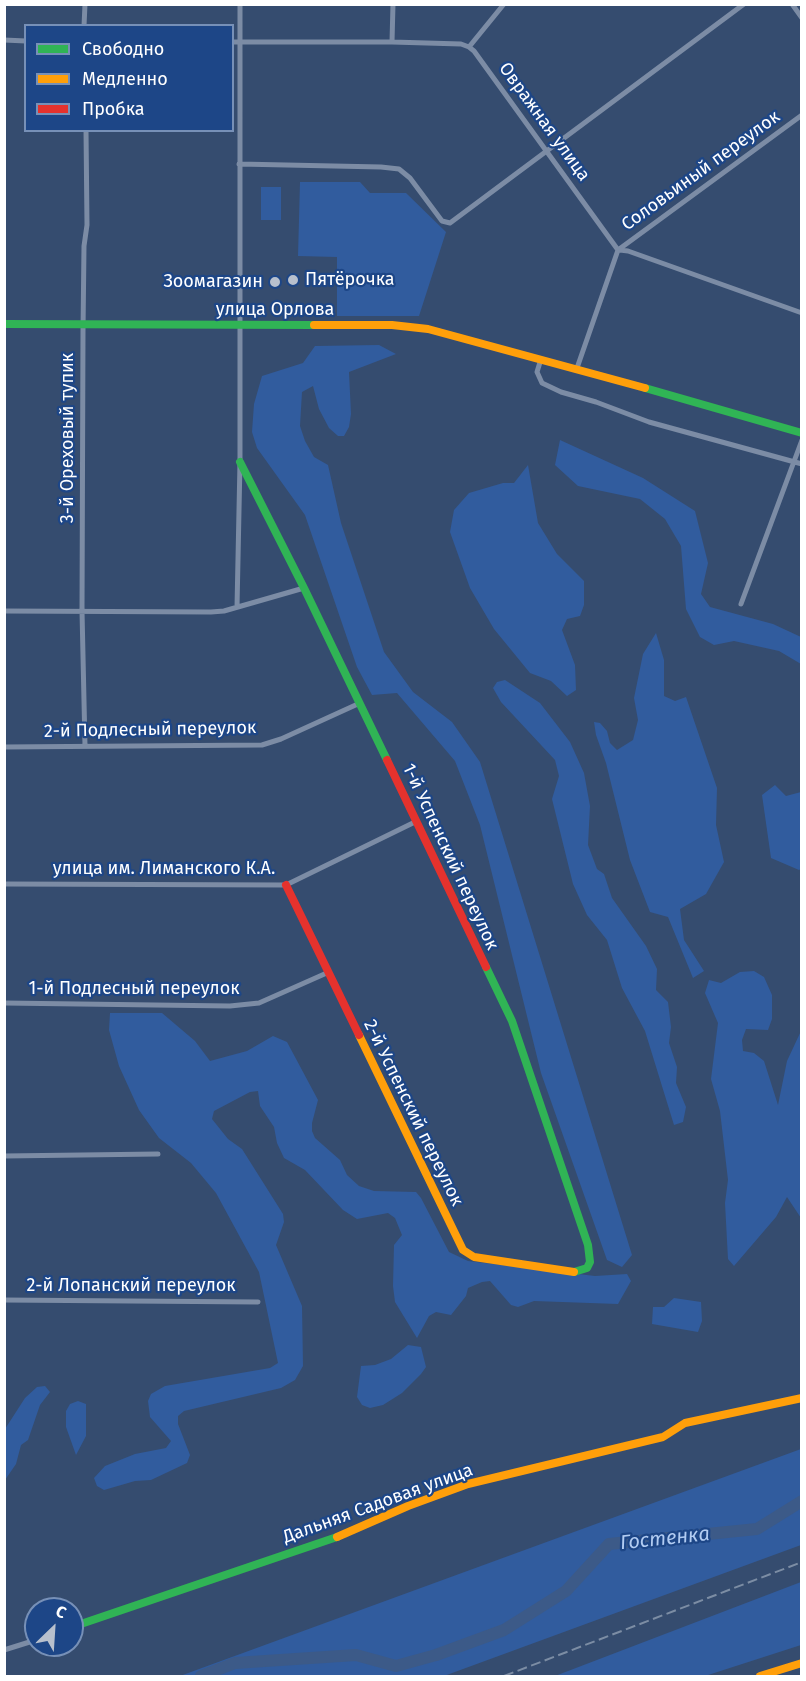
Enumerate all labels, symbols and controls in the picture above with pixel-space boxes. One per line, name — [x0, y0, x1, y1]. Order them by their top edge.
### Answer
legend — [24, 24, 234, 132]
text: Свободно — [82, 38, 164, 60]
street label: Овражная улица — [494, 59, 594, 185]
text: Медленно — [82, 68, 168, 90]
text: Пробка — [82, 98, 145, 120]
street label: Соловьиный переулок — [618, 106, 784, 236]
place label: Пятёрочка — [305, 269, 395, 291]
place label: Зоомагазин — [163, 271, 263, 293]
marker: Пятёрочка — [286, 273, 300, 287]
marker: Зоомагазин — [268, 275, 282, 289]
street label: улица Орлова — [216, 299, 334, 321]
street label: 3-й Ореховый тупик — [57, 353, 79, 523]
street label: 2-й Подлесный переулок — [44, 717, 256, 743]
street label: 1-й Успенский переулок — [397, 760, 503, 954]
street label: улица им. Лиманского К.А. — [53, 858, 275, 880]
street label: 1-й Подлесный переулок — [28, 978, 240, 1000]
street label: 2-й Успенский переулок — [358, 1016, 468, 1210]
street label: 2-й Лопанский переулок — [26, 1275, 236, 1297]
street label: Дальняя Садовая улица — [280, 1460, 476, 1548]
water label: Гостенка — [619, 1522, 711, 1556]
north arrow — [24, 1597, 84, 1657]
text: С — [53, 1601, 69, 1623]

